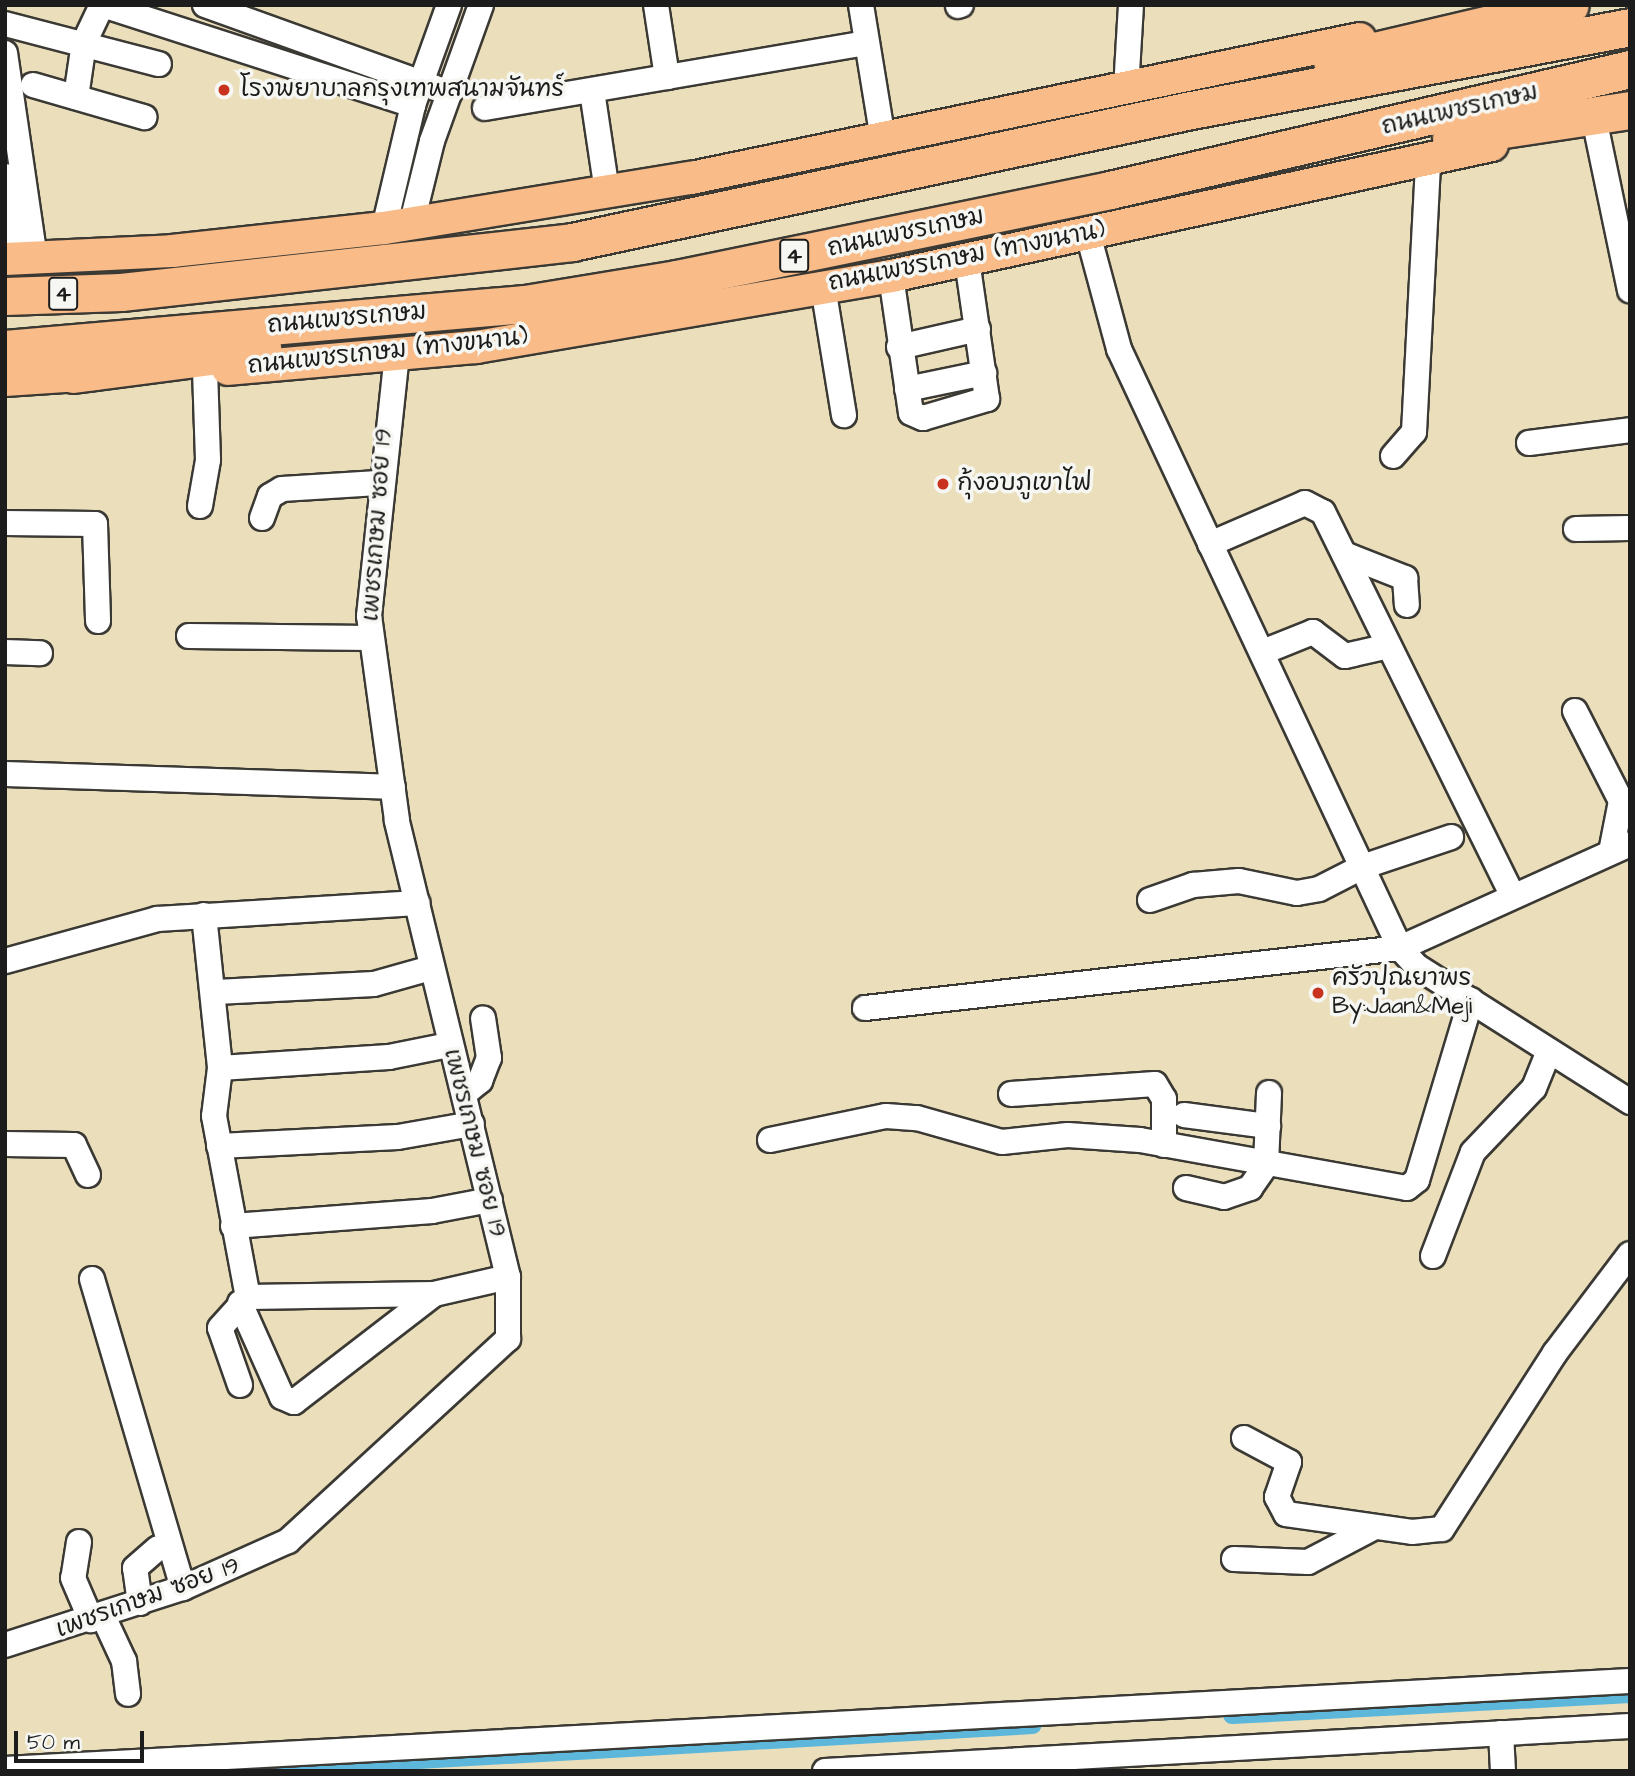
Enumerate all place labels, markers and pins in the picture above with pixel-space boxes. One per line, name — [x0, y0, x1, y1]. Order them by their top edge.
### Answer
place label: โรงพยาบาลกรุงเทพสนามจันทร์ — [240, 76, 564, 104]
marker: โรงพยาบาลกรุงเทพสนามจันทร์ — [214, 80, 234, 100]
place label: กุ้งอบภูเขาไฟ — [957, 470, 1092, 498]
marker: กุ้งอบภูเขาไฟ — [935, 476, 951, 492]
place label: ครัวปุณยาพร By:Jaan&Meji — [1332, 965, 1472, 1021]
marker: ครัวปุณยาพร By:Jaan&Meji — [1310, 985, 1326, 1001]

